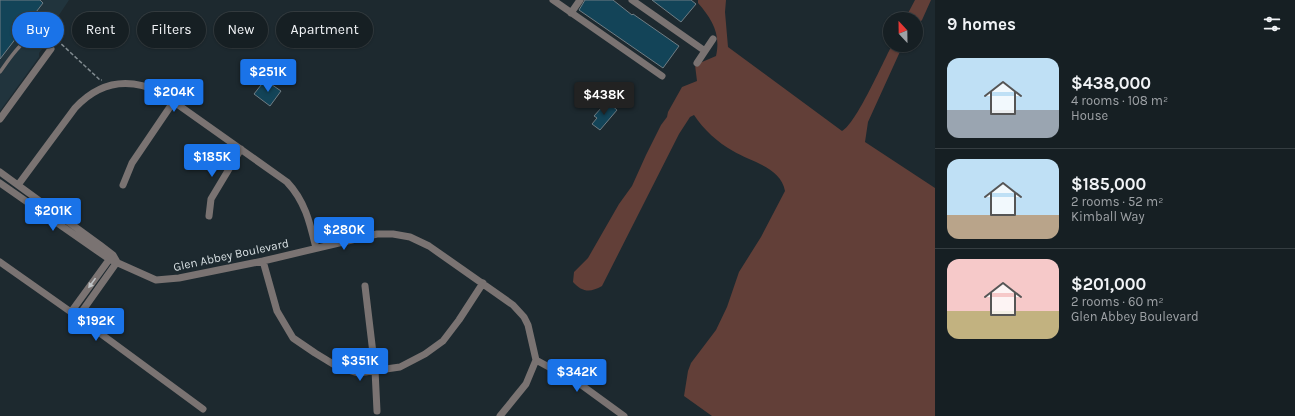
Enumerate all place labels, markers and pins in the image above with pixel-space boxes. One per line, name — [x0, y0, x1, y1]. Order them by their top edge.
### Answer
pin: $251K — [240, 59, 296, 93]
pin: $204K — [146, 79, 202, 113]
pin: $438K — [576, 82, 632, 116]
pin: $185K — [184, 144, 240, 178]
pin: $201K — [25, 198, 81, 232]
pin: $280K — [316, 217, 372, 251]
pin: $192K — [68, 308, 124, 342]
pin: $351K — [332, 348, 388, 382]
pin: $342K — [549, 359, 605, 393]

